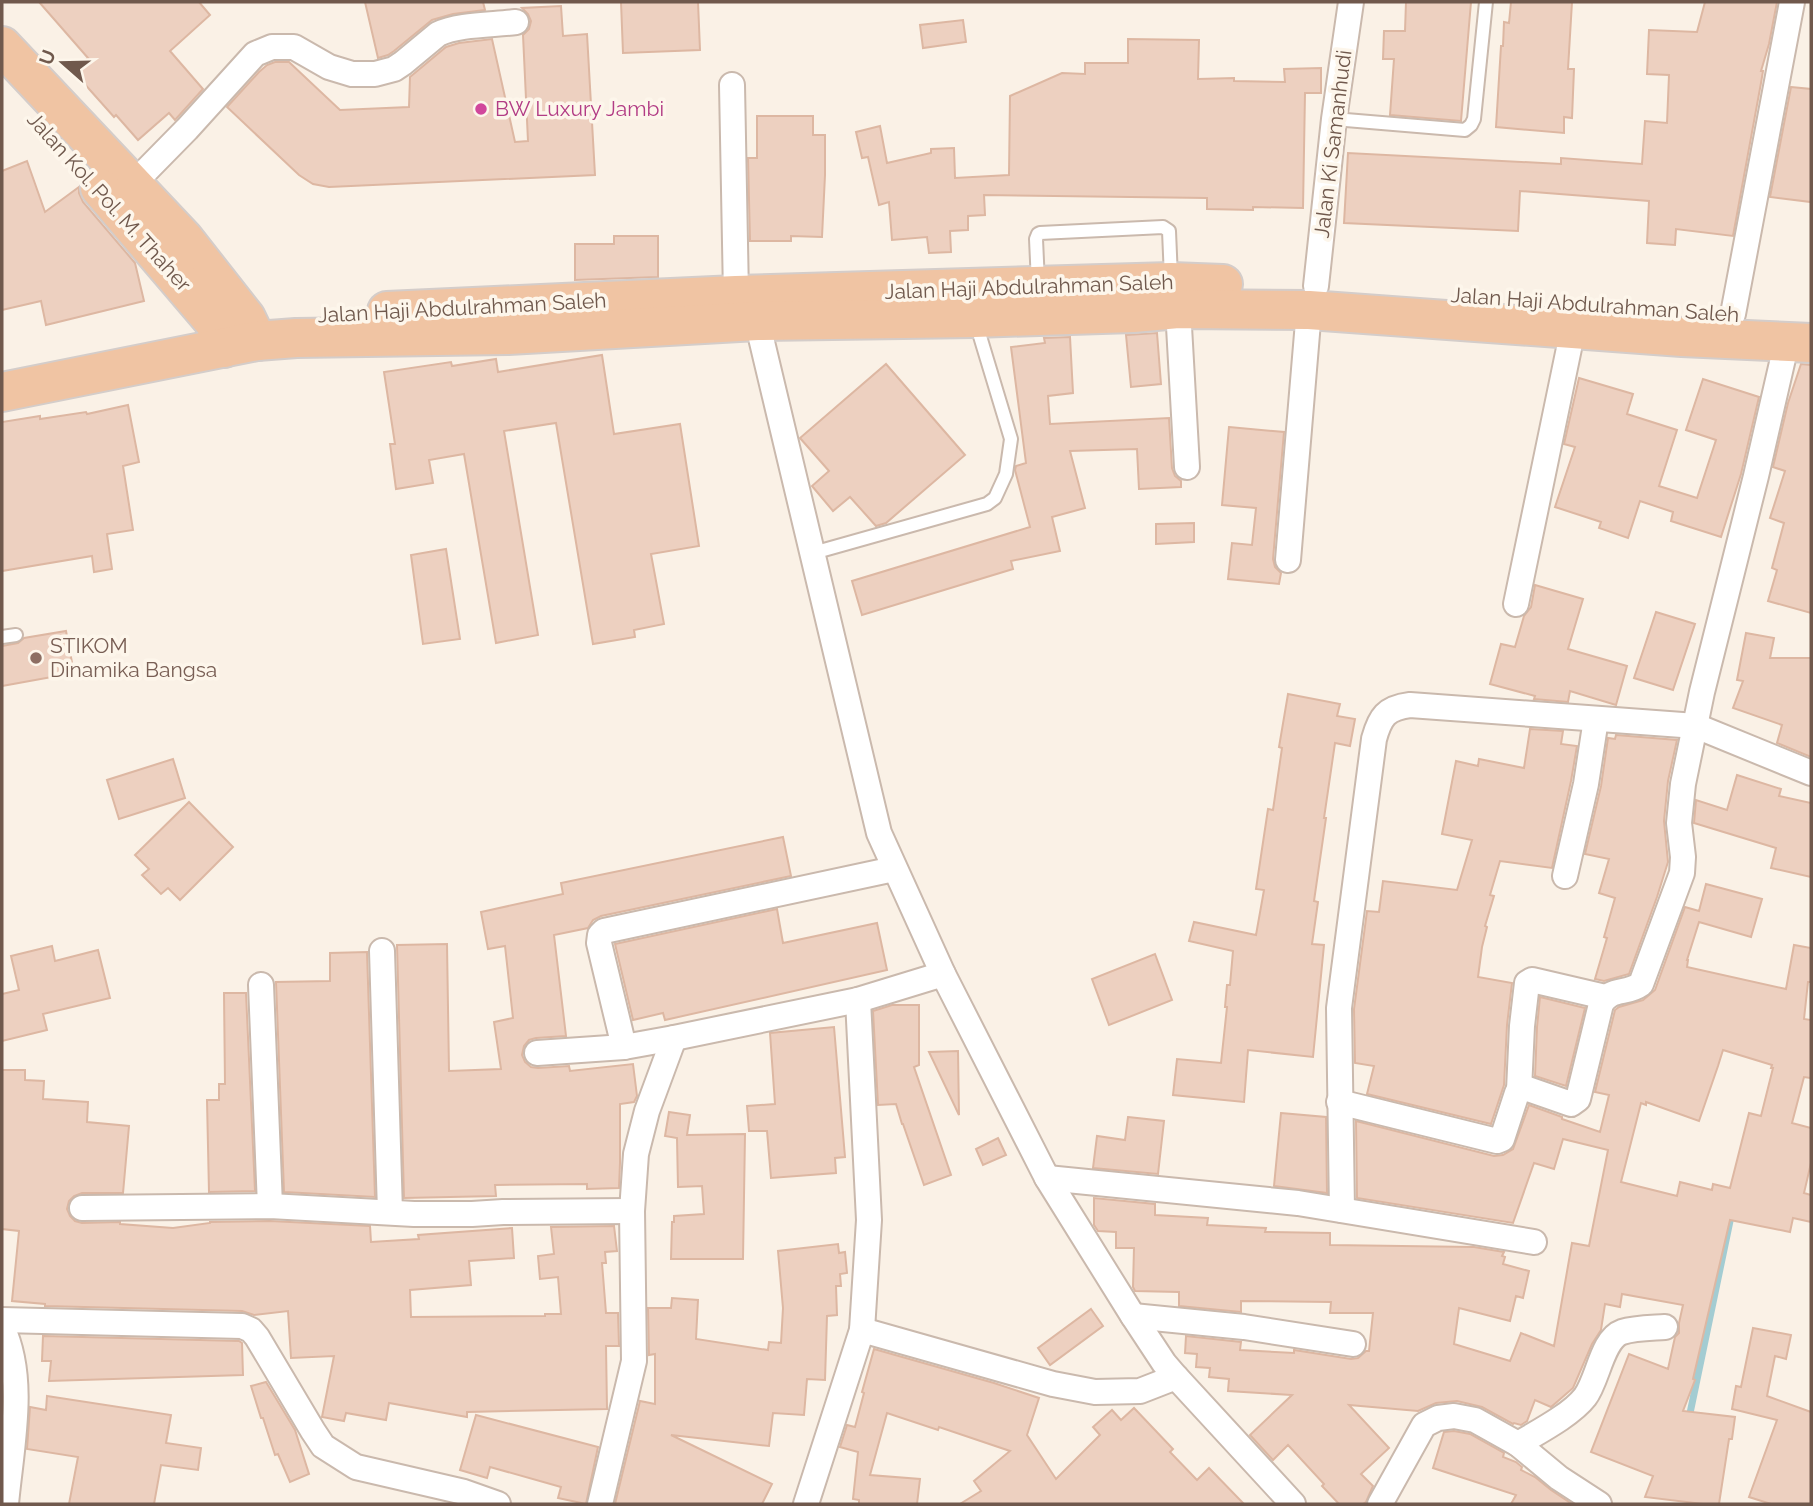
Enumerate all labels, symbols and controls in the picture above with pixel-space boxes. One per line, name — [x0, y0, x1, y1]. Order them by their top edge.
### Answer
north arrow — [28, 28, 98, 98]
text: U — [34, 47, 60, 68]
street label: Jalan Ki Samanhudi — [1309, 49, 1356, 239]
place label: BW Luxury Jambi — [495, 96, 664, 121]
marker: BW Luxury Jambi — [473, 101, 489, 117]
street label: Jalan Kol. Pol. M. Thaher — [22, 107, 197, 297]
street label: Jalan Haji Abdulrahman Saleh — [884, 269, 1174, 304]
street label: Jalan Haji Abdulrahman Saleh — [1450, 282, 1740, 327]
street label: Jalan Haji Abdulrahman Saleh — [317, 287, 607, 328]
place label: STIKOM Dinamika Bangsa — [50, 633, 217, 682]
marker: STIKOM Dinamika Bangsa — [28, 650, 44, 666]

